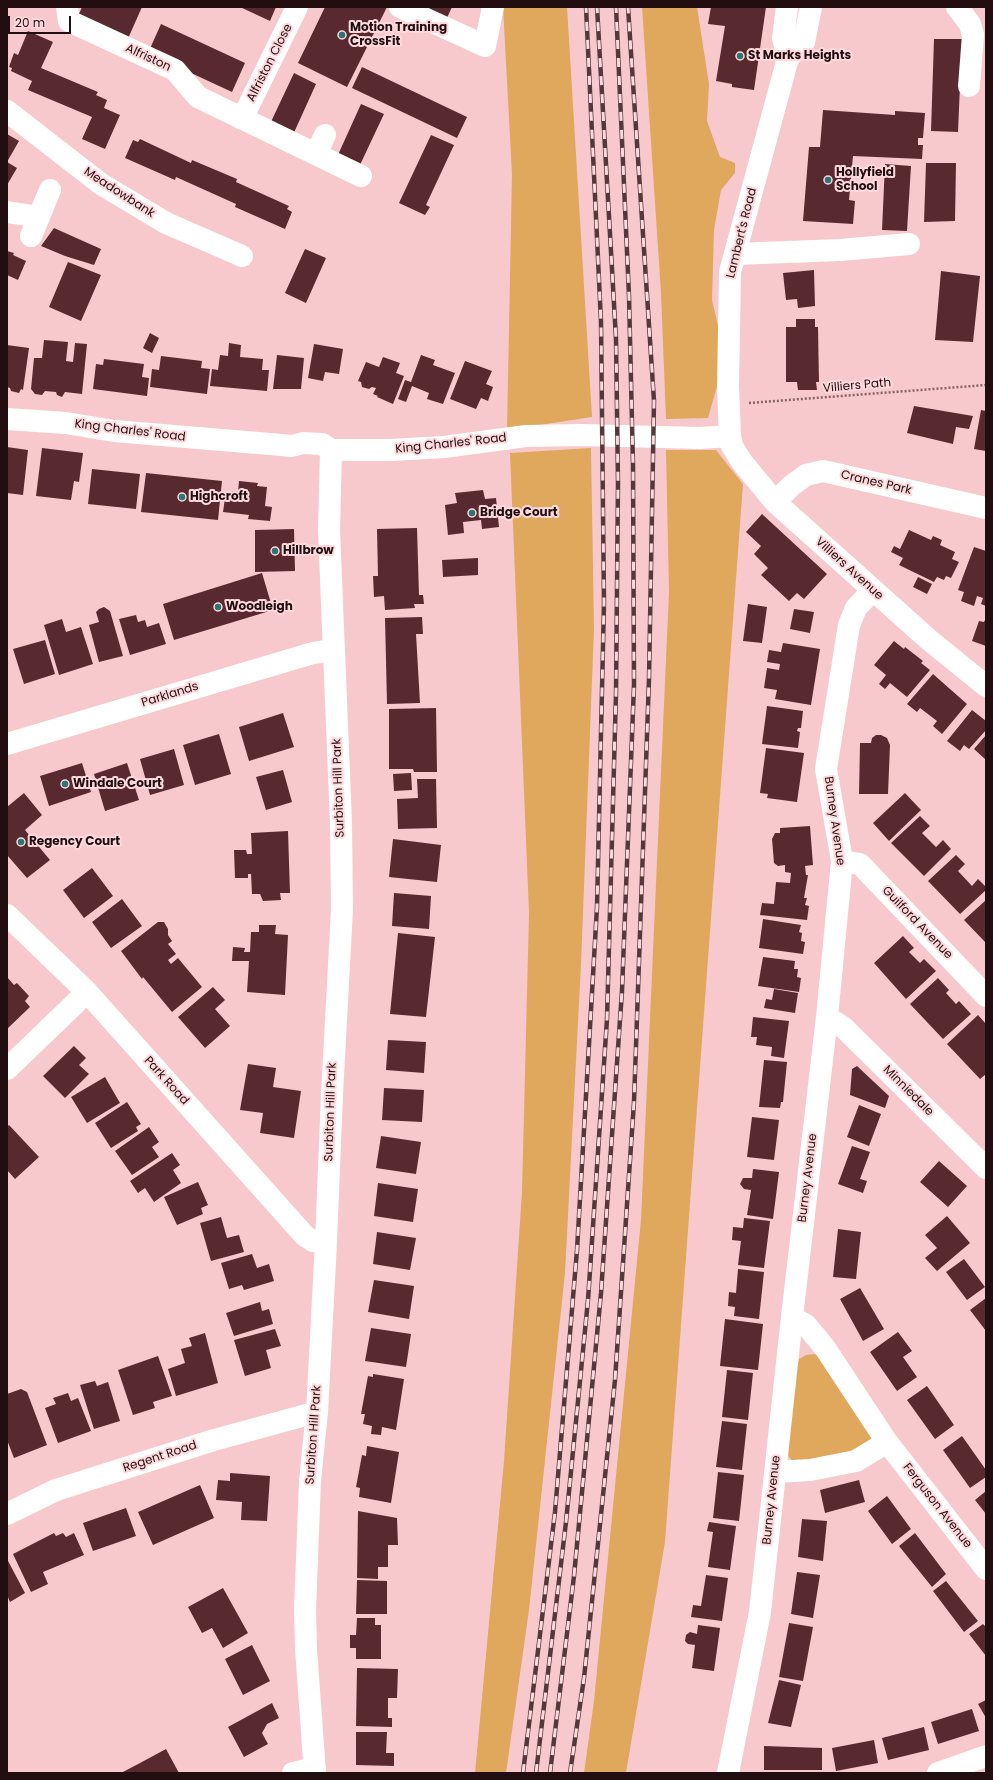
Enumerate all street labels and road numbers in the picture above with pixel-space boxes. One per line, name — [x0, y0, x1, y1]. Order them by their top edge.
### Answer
street label: Alfriston Close — [244, 22, 296, 104]
street label: Alfriston — [123, 41, 173, 75]
street label: Meadowbank — [81, 165, 157, 221]
street label: Lambert's Road — [724, 186, 760, 280]
street label: Villiers Path — [822, 376, 892, 396]
street label: King Charles' Road — [74, 417, 186, 445]
street label: King Charles' Road — [395, 431, 507, 457]
street label: Cranes Park — [839, 468, 913, 498]
street label: Villiers Avenue — [812, 535, 886, 603]
street label: Parklands — [140, 680, 200, 710]
street label: Surbiton Hill Park — [330, 738, 348, 838]
street label: Burney Avenue — [821, 776, 847, 866]
street label: Guilford Avenue — [879, 884, 955, 962]
street label: Park Road — [141, 1054, 191, 1108]
street label: Surbiton Hill Park — [322, 1062, 340, 1162]
street label: Minniedale — [880, 1063, 936, 1119]
street label: Burney Avenue — [795, 1133, 821, 1223]
street label: Surbiton Hill Park — [303, 1385, 325, 1485]
street label: Regent Road — [121, 1438, 199, 1476]
street label: Burney Avenue — [760, 1455, 784, 1545]
street label: Ferguson Avenue — [899, 1461, 975, 1551]

